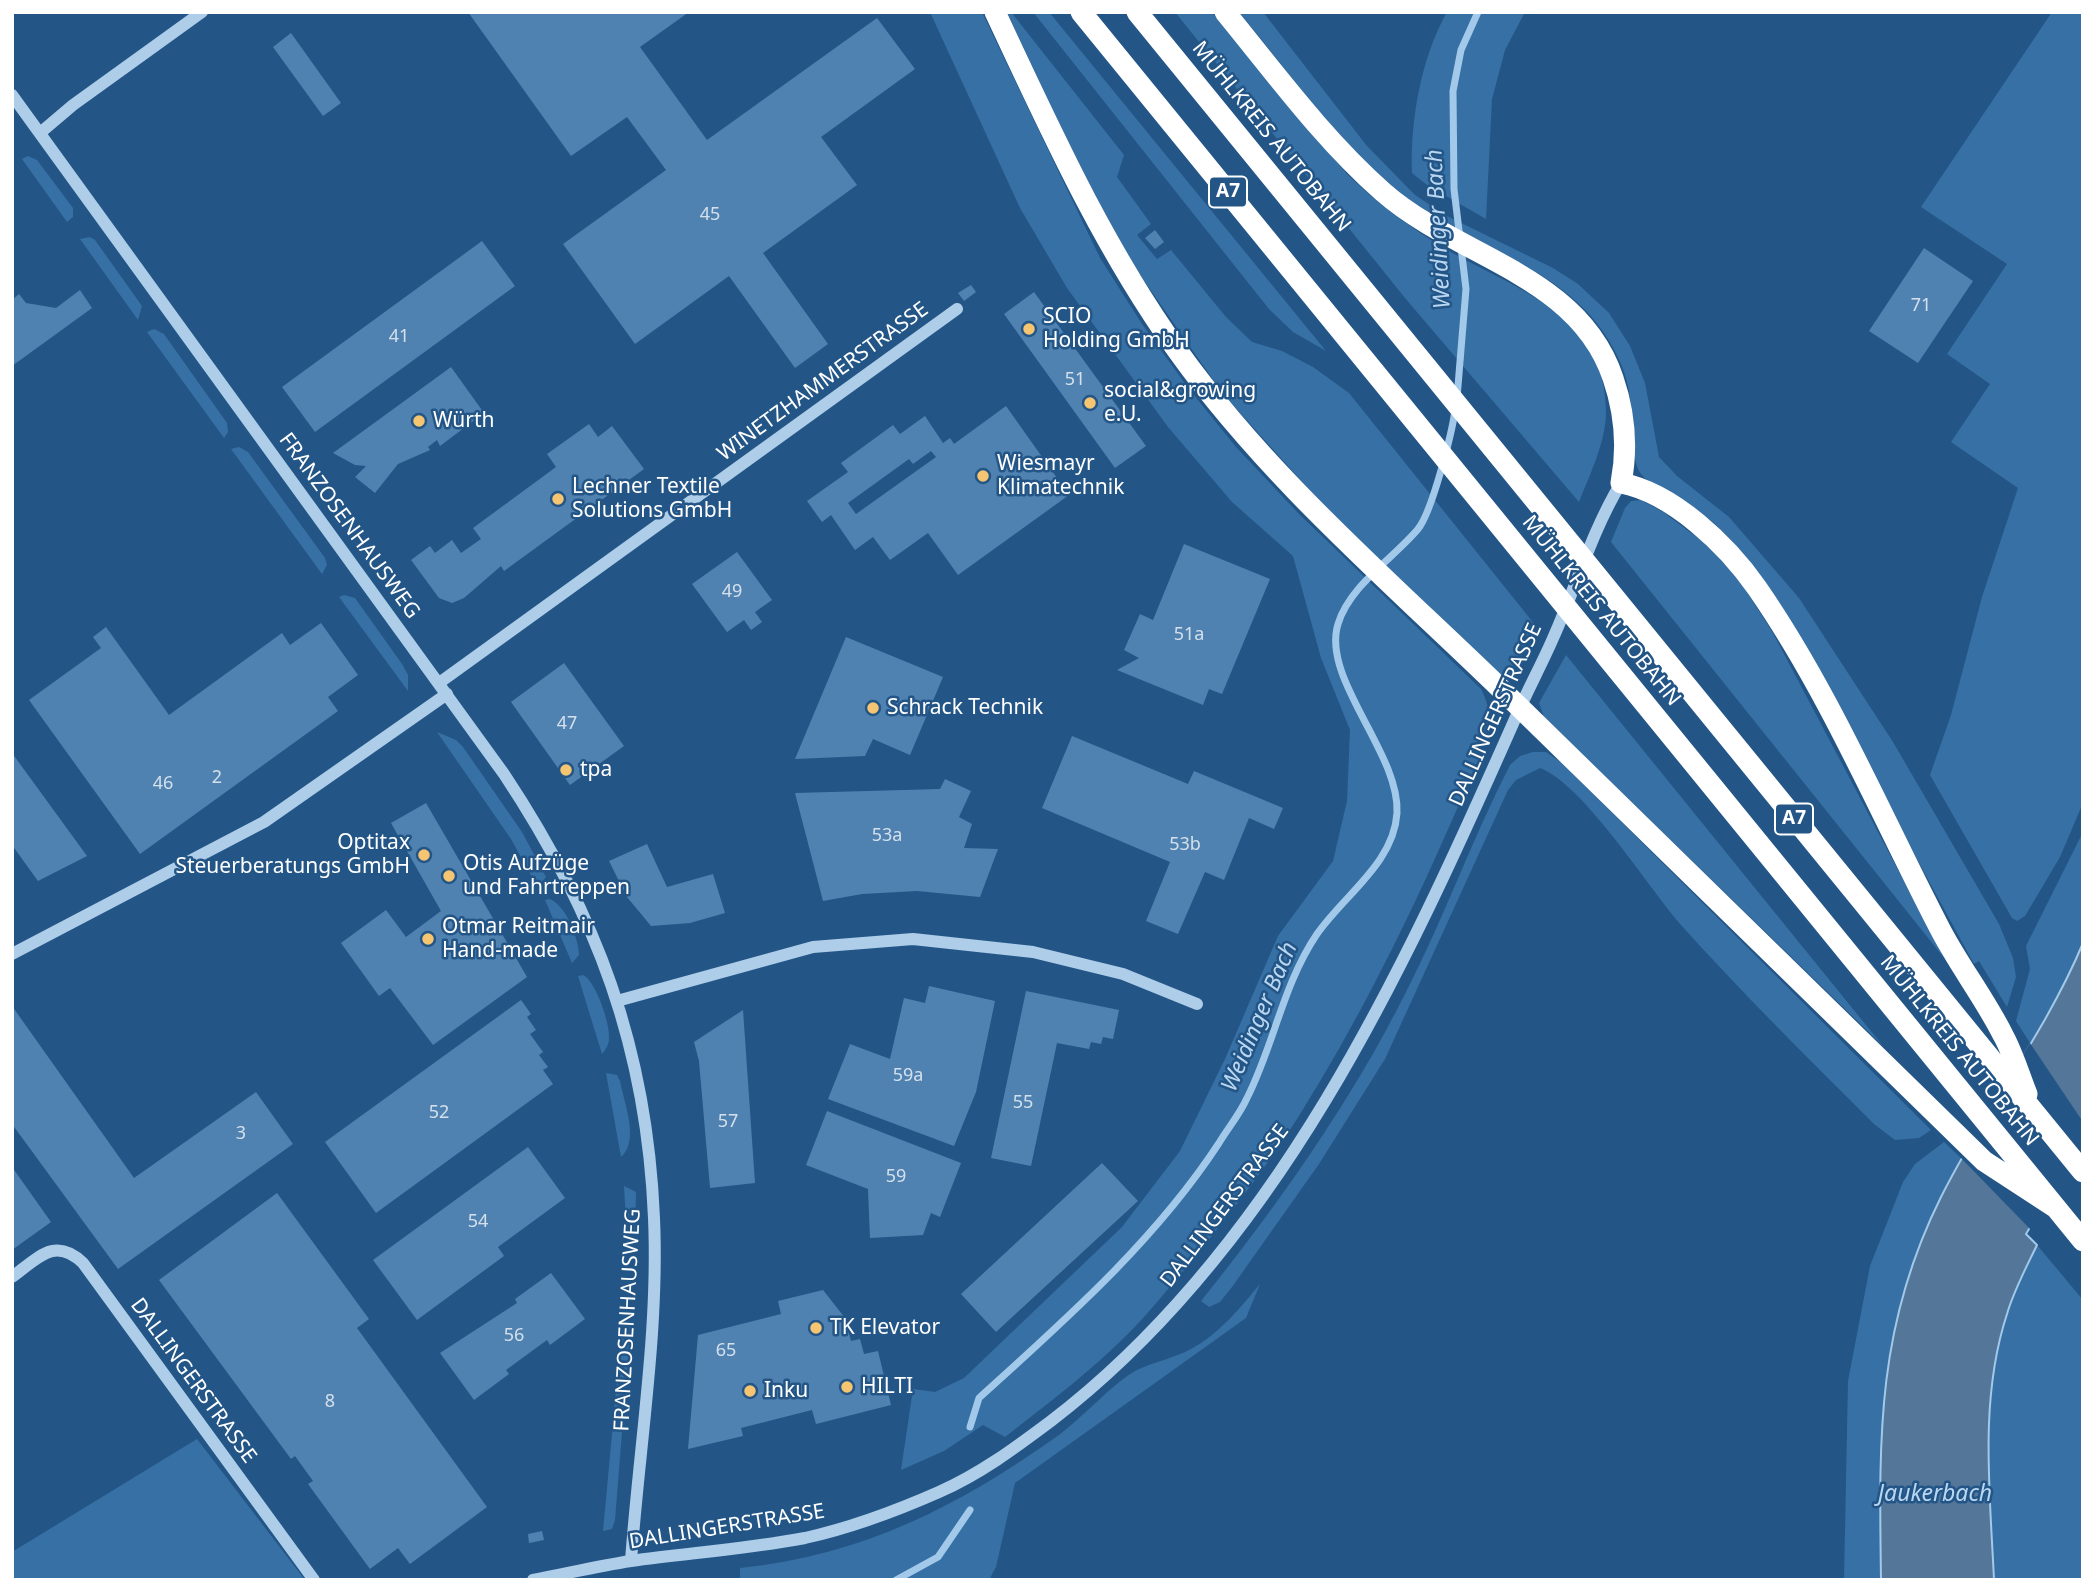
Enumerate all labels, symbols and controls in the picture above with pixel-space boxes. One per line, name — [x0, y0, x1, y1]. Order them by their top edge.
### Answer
street label: MÜHLKREIS AUTOBAHN — [1186, 37, 1356, 237]
water label: Weidinger Bach — [1421, 149, 1457, 309]
road number: A7 — [1209, 176, 1247, 208]
house number: 45 — [700, 204, 720, 226]
house number: 71 — [1911, 295, 1931, 317]
street label: WINETZHAMMERSTRASSE — [713, 297, 933, 467]
place label: SCIO Holding GmbH — [1043, 304, 1190, 354]
marker: SCIO Holding GmbH — [1021, 321, 1037, 337]
house number: 41 — [389, 326, 409, 348]
house number: 51 — [1065, 369, 1085, 391]
place label: social&growing e.U. — [1104, 378, 1256, 428]
marker: social&growing e.U. — [1082, 395, 1098, 411]
place label: Würth — [433, 408, 495, 434]
marker: Würth — [411, 413, 427, 429]
street label: FRANZOSENHAUSWEG — [273, 428, 425, 624]
place label: Wiesmayr Klimatechnik — [997, 451, 1124, 501]
marker: Wiesmayr Klimatechnik — [975, 468, 991, 484]
place label: Lechner Textile Solutions GmbH — [572, 474, 732, 524]
marker: Lechner Textile Solutions GmbH — [550, 491, 566, 507]
street label: MÜHLKREIS AUTOBAHN — [1516, 511, 1686, 711]
house number: 49 — [722, 581, 742, 603]
street label: DALLINGERSTRASSE — [1444, 619, 1548, 811]
house number: 51a — [1174, 624, 1204, 646]
place label: Schrack Technik — [887, 695, 1043, 721]
marker: Schrack Technik — [865, 700, 881, 716]
house number: 47 — [557, 713, 577, 735]
place label: tpa — [580, 757, 612, 783]
marker: tpa — [558, 762, 574, 778]
house number: 2 — [212, 767, 222, 789]
house number: 46 — [153, 773, 173, 795]
road number: A7 — [1775, 804, 1813, 834]
house number: 53a — [872, 825, 902, 847]
place label: Optitax Steuerberatungs GmbH — [175, 830, 410, 880]
house number: 53b — [1169, 834, 1201, 856]
marker: Optitax Steuerberatungs GmbH — [416, 847, 432, 863]
place label: Otis Aufzüge und Fahrtreppen — [463, 851, 630, 901]
marker: Otis Aufzüge und Fahrtreppen — [441, 868, 457, 884]
place label: Otmar Reitmair Hand-made — [442, 914, 595, 964]
marker: Otmar Reitmair Hand-made — [420, 931, 436, 947]
water label: Weidinger Bach — [1216, 938, 1304, 1096]
street label: MÜHLKREIS AUTOBAHN — [1874, 951, 2044, 1151]
house number: 59a — [893, 1065, 923, 1087]
house number: 55 — [1013, 1092, 1033, 1114]
house number: 52 — [429, 1102, 449, 1124]
house number: 57 — [718, 1111, 738, 1133]
street label: DALLINGERSTRASSE — [1155, 1119, 1295, 1293]
house number: 3 — [236, 1123, 246, 1145]
house number: 59 — [886, 1166, 906, 1188]
street label: FRANZOSENHAUSWEG — [610, 1208, 646, 1432]
house number: 54 — [468, 1211, 488, 1233]
street label: DALLINGERSTRASSE — [125, 1294, 261, 1468]
place label: TK Elevator — [830, 1315, 940, 1341]
marker: TK Elevator — [808, 1320, 824, 1336]
house number: 56 — [504, 1325, 524, 1347]
house number: 65 — [716, 1340, 736, 1362]
place label: HILTI — [861, 1374, 913, 1400]
place label: Inku — [764, 1378, 808, 1404]
marker: HILTI — [839, 1379, 855, 1395]
marker: Inku — [742, 1383, 758, 1399]
house number: 8 — [325, 1391, 335, 1413]
water label: Jaukerbach — [1878, 1480, 1992, 1508]
street label: DALLINGERSTRASSE — [627, 1499, 827, 1555]

